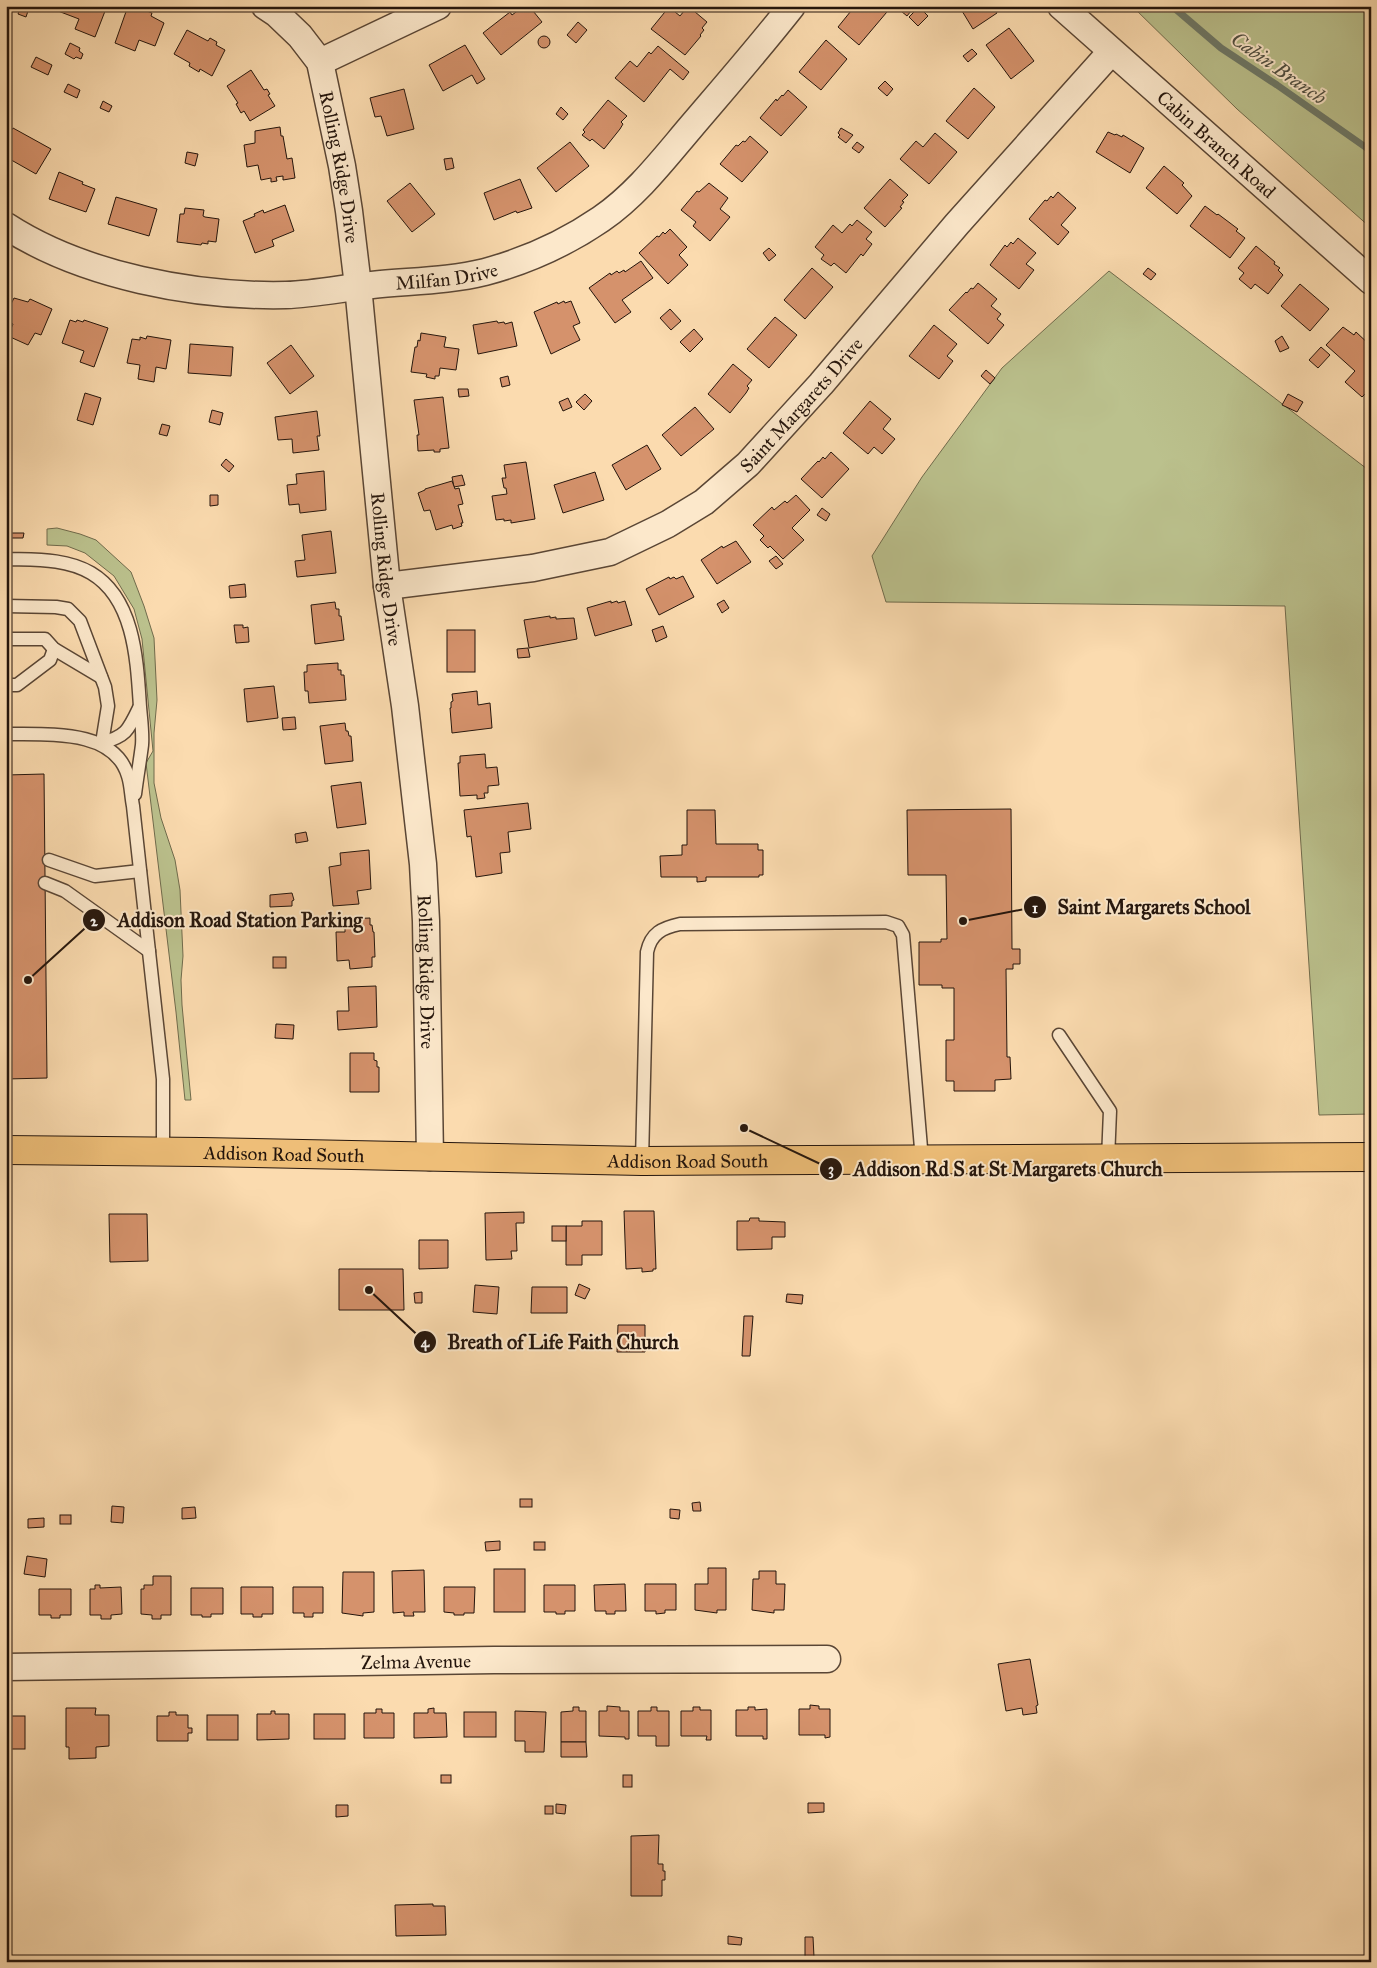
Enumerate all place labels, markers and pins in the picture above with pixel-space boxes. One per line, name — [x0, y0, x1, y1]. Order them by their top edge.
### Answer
callout: Saint Margarets School — [1023, 890, 1261, 925]
callout: Addison Road Station Parking — [82, 903, 372, 938]
callout: Addison Rd S at St Margarets Church — [819, 1152, 1173, 1187]
callout: Breath of Life Faith Church — [412, 1324, 689, 1359]

